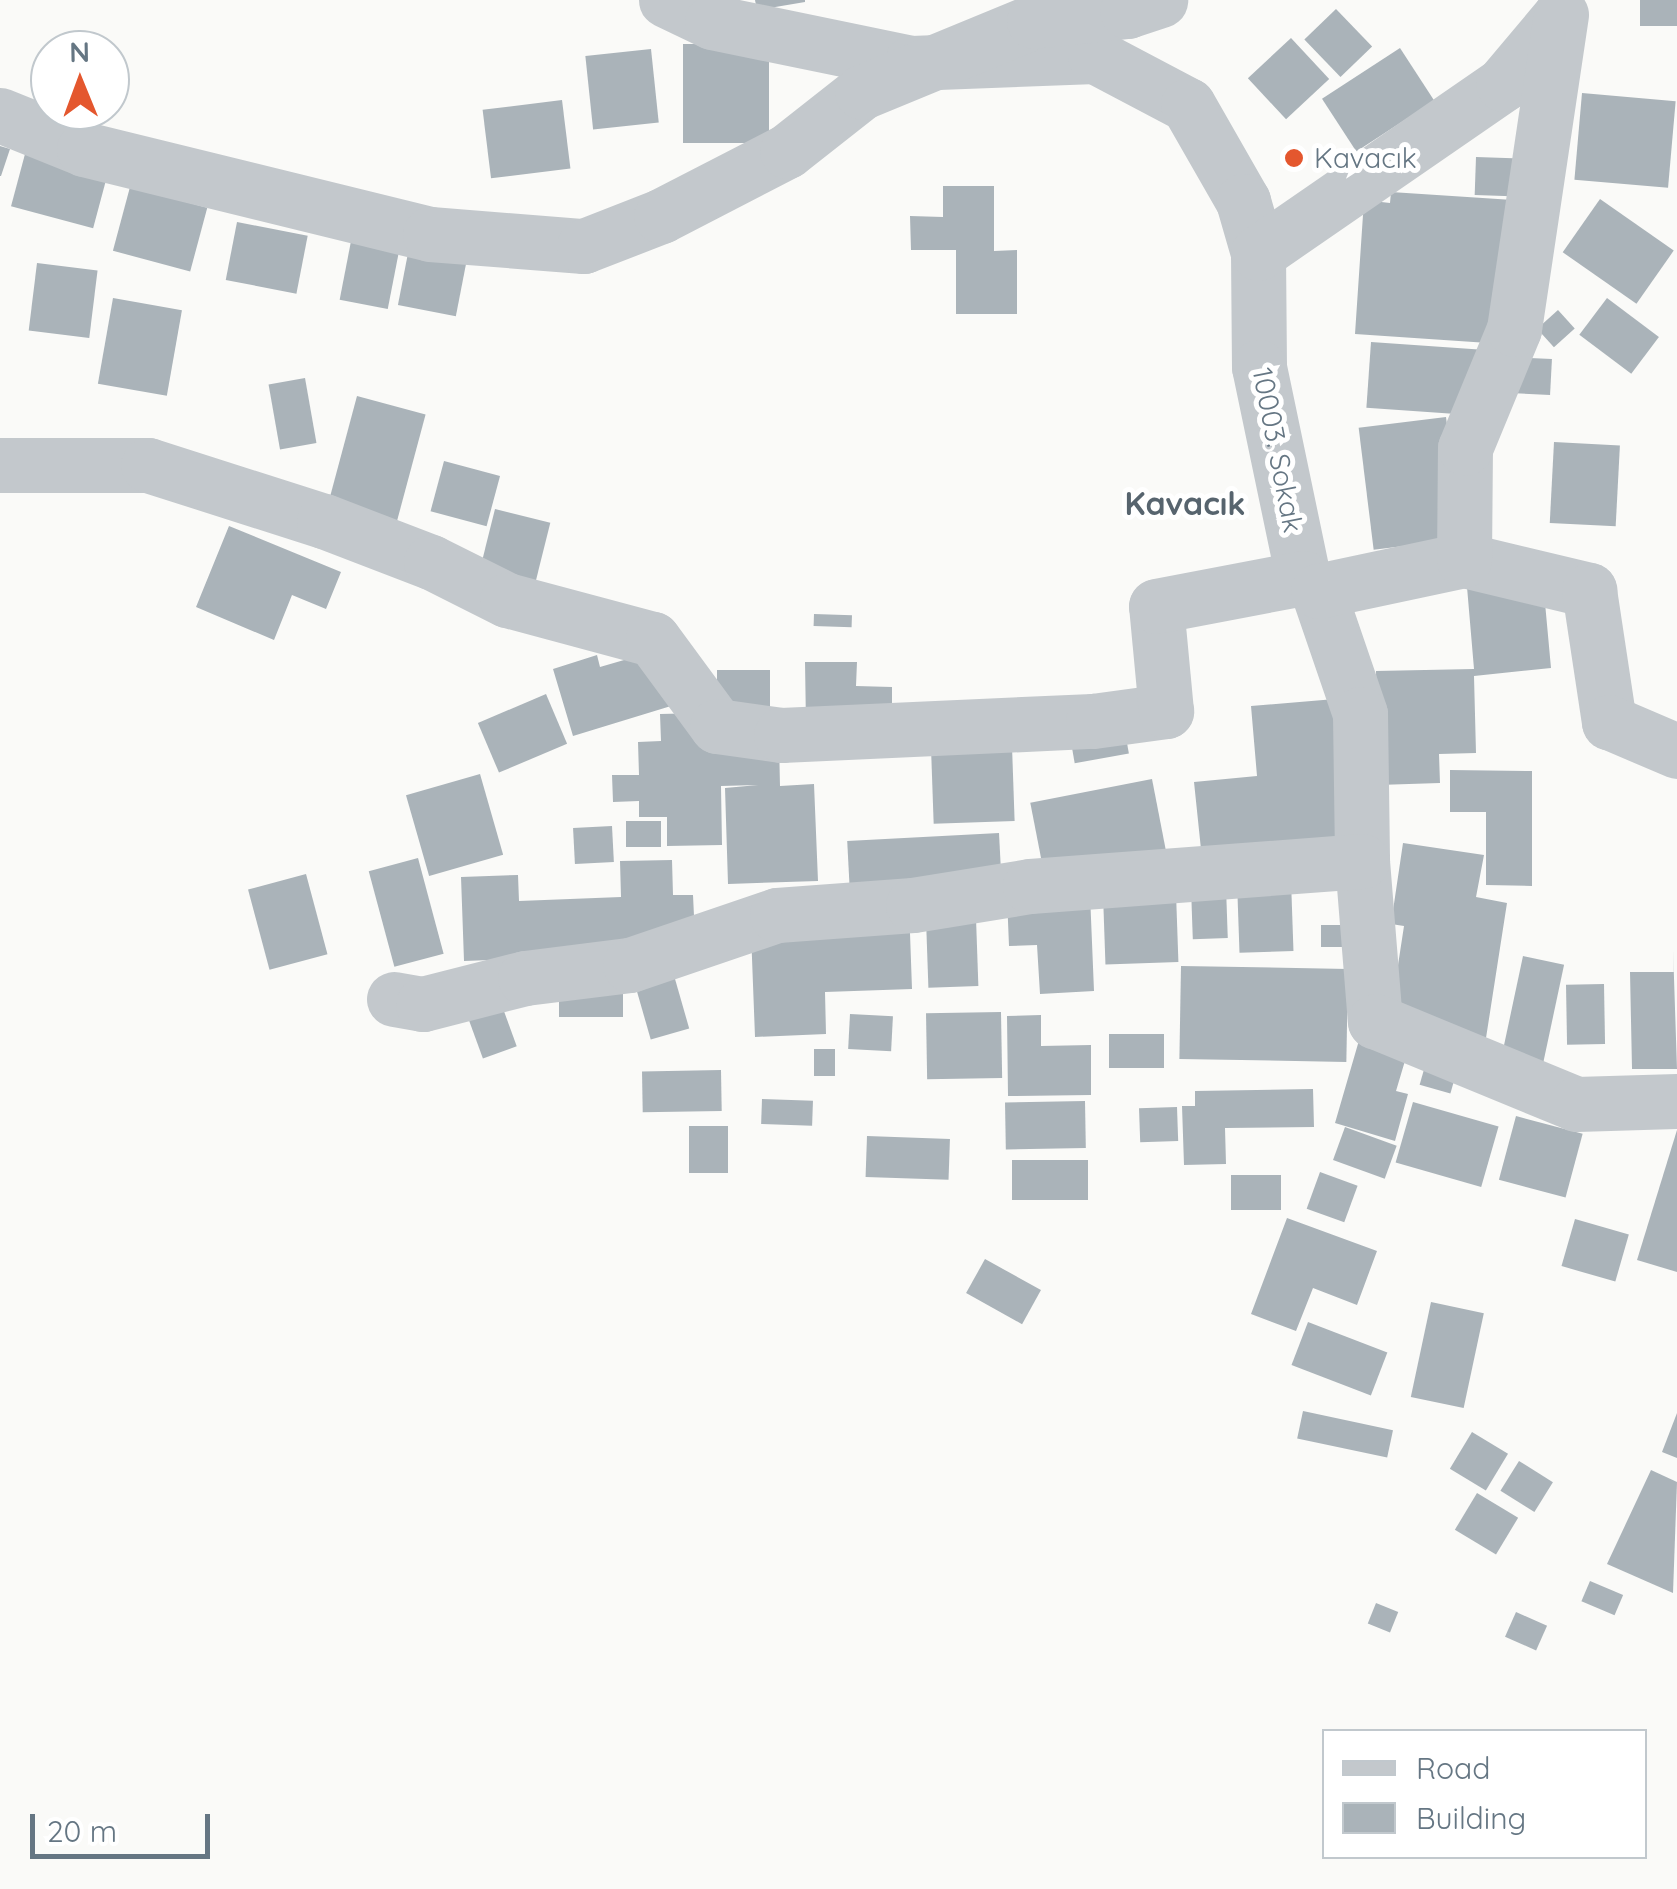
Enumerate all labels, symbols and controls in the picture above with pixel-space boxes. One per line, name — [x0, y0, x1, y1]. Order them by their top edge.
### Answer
north arrow — [30, 30, 130, 130]
text: N — [69, 34, 90, 69]
place label: Kavacık — [1314, 141, 1417, 175]
marker: Kavacık — [1283, 147, 1305, 169]
street label: 10003. Sokak — [1246, 365, 1310, 535]
district label: Kavacık — [1124, 484, 1246, 522]
legend — [1322, 1729, 1647, 1859]
text: Road — [1416, 1749, 1490, 1787]
scale bar — [35, 1794, 215, 1856]
text: Building — [1416, 1799, 1526, 1837]
text: 20 m — [47, 1812, 117, 1850]

